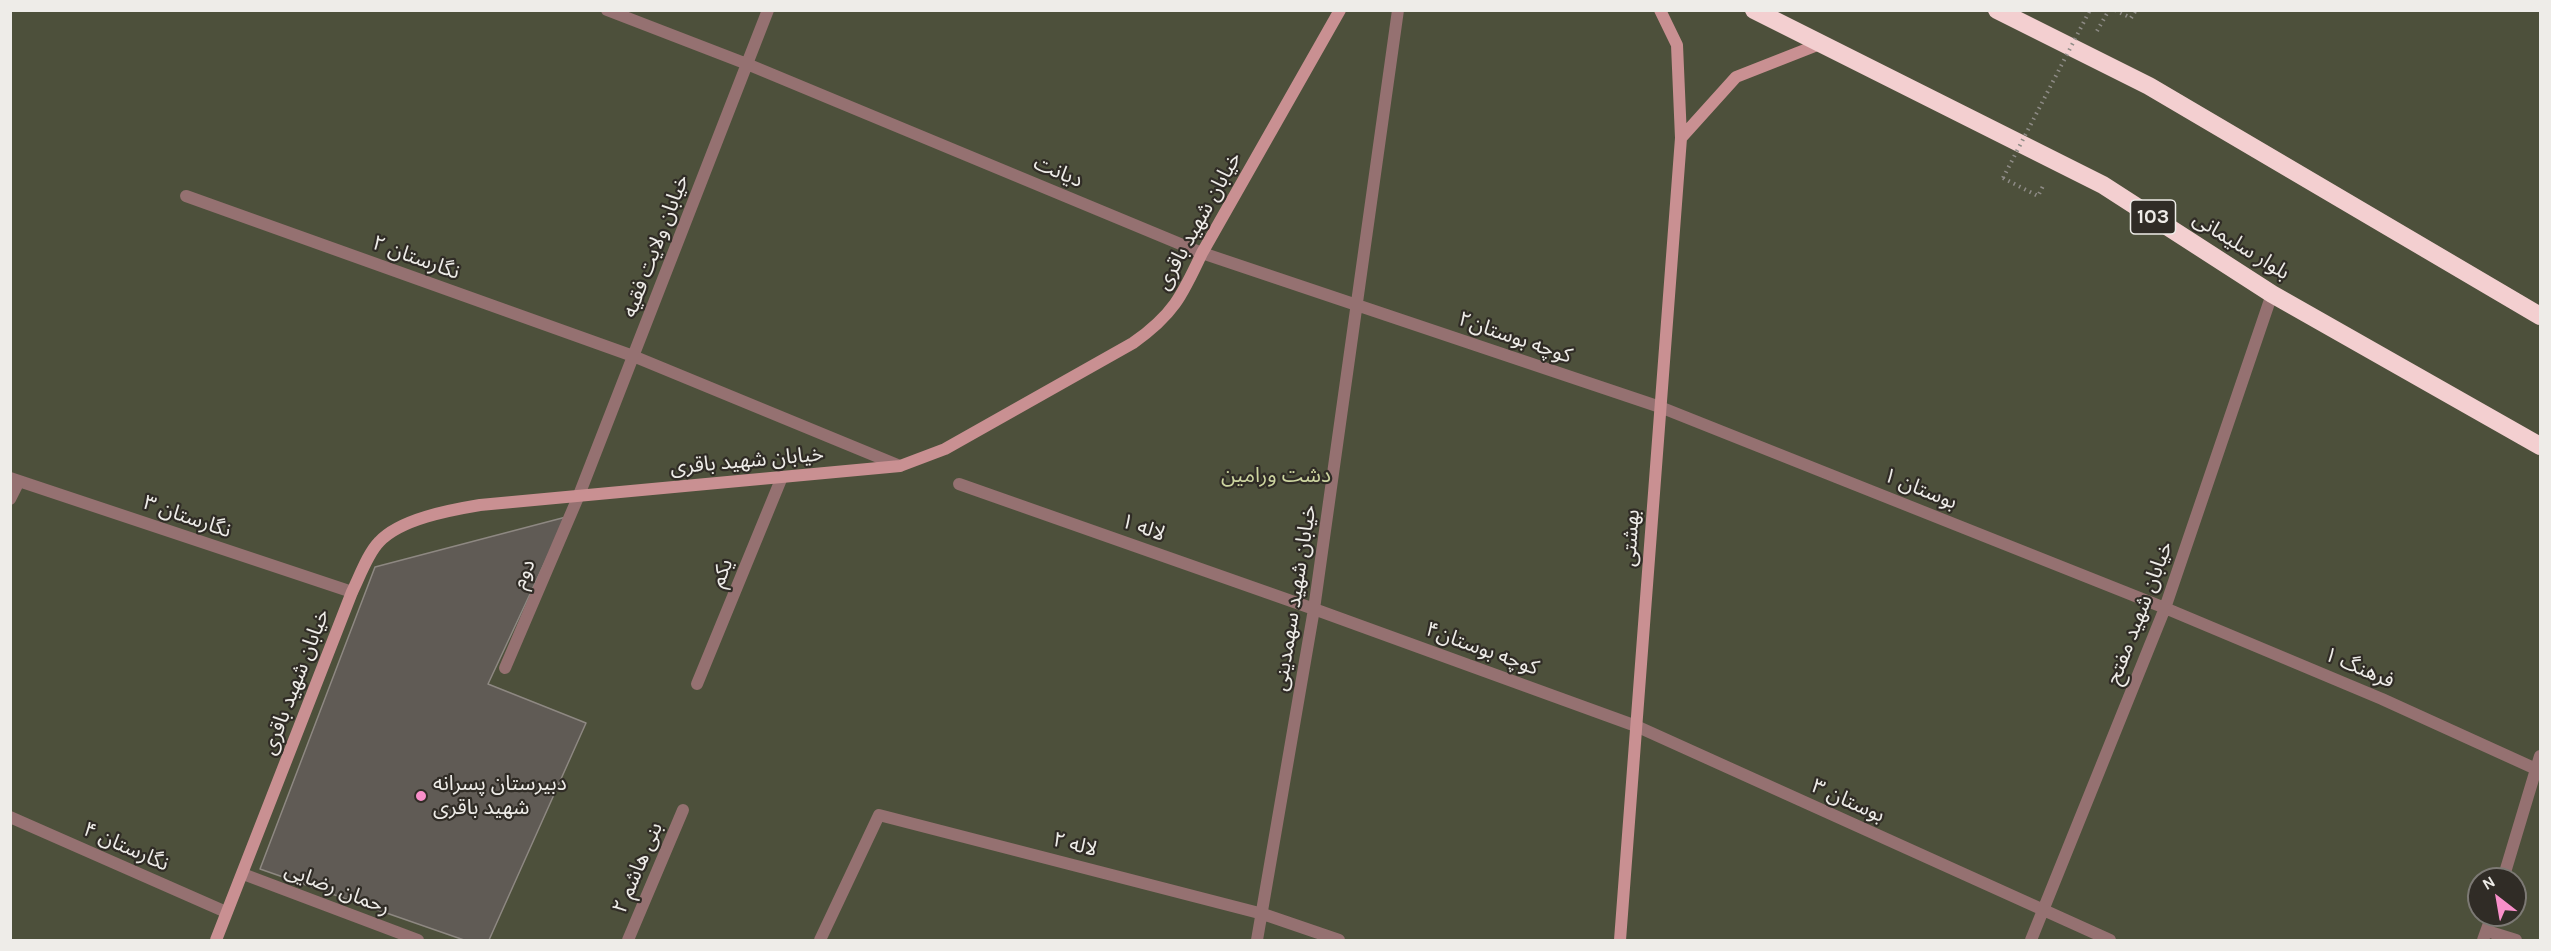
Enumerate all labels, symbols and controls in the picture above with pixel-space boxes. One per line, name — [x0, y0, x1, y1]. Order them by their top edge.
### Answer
street label: خیابان شهید باقری — [1151, 148, 1247, 294]
street label: دیانت — [1030, 150, 1086, 194]
street label: خیابان ولایت فقیه — [617, 171, 695, 321]
road number: 103 — [2130, 200, 2176, 234]
street label: بلوار سلیمانی — [2188, 206, 2294, 286]
street label: نگارستان ۲ — [369, 231, 463, 285]
street label: کوچه بوستان۲ — [1455, 307, 1575, 369]
street label: خیابان شهید باقری — [669, 442, 825, 480]
park label: دشت ورامین — [1221, 463, 1331, 489]
street label: بوستان ۱ — [1879, 463, 1961, 515]
street label: نگارستان ۳ — [140, 490, 234, 544]
street label: خیابان شهید سهمدینی — [1268, 503, 1322, 693]
street label: بهشتی — [1616, 508, 1646, 568]
street label: لاله ۱ — [1118, 509, 1168, 547]
street label: خیابان شهید مفتح — [2101, 538, 2179, 688]
street label: دوم — [507, 555, 541, 593]
street label: یکم — [705, 555, 739, 591]
street label: خیابان شهید باقری — [257, 606, 335, 758]
street label: کوچه بوستان۴ — [1422, 617, 1542, 681]
street label: فرهنگ ۱ — [2320, 642, 2398, 694]
place label: دبیرستان پسرانه شهید باقری — [433, 771, 567, 821]
street label: بوستان ۳ — [1808, 774, 1888, 828]
marker: دبیرستان پسرانه شهید باقری — [414, 789, 428, 803]
street label: نگارستان ۴ — [79, 817, 173, 877]
street label: بنی هاشم ۲ — [608, 819, 668, 917]
street label: لاله ۲ — [1050, 827, 1100, 863]
street label: رحمان رضایی — [281, 857, 393, 921]
north arrow — [2467, 867, 2527, 927]
text: N — [2479, 872, 2498, 894]

